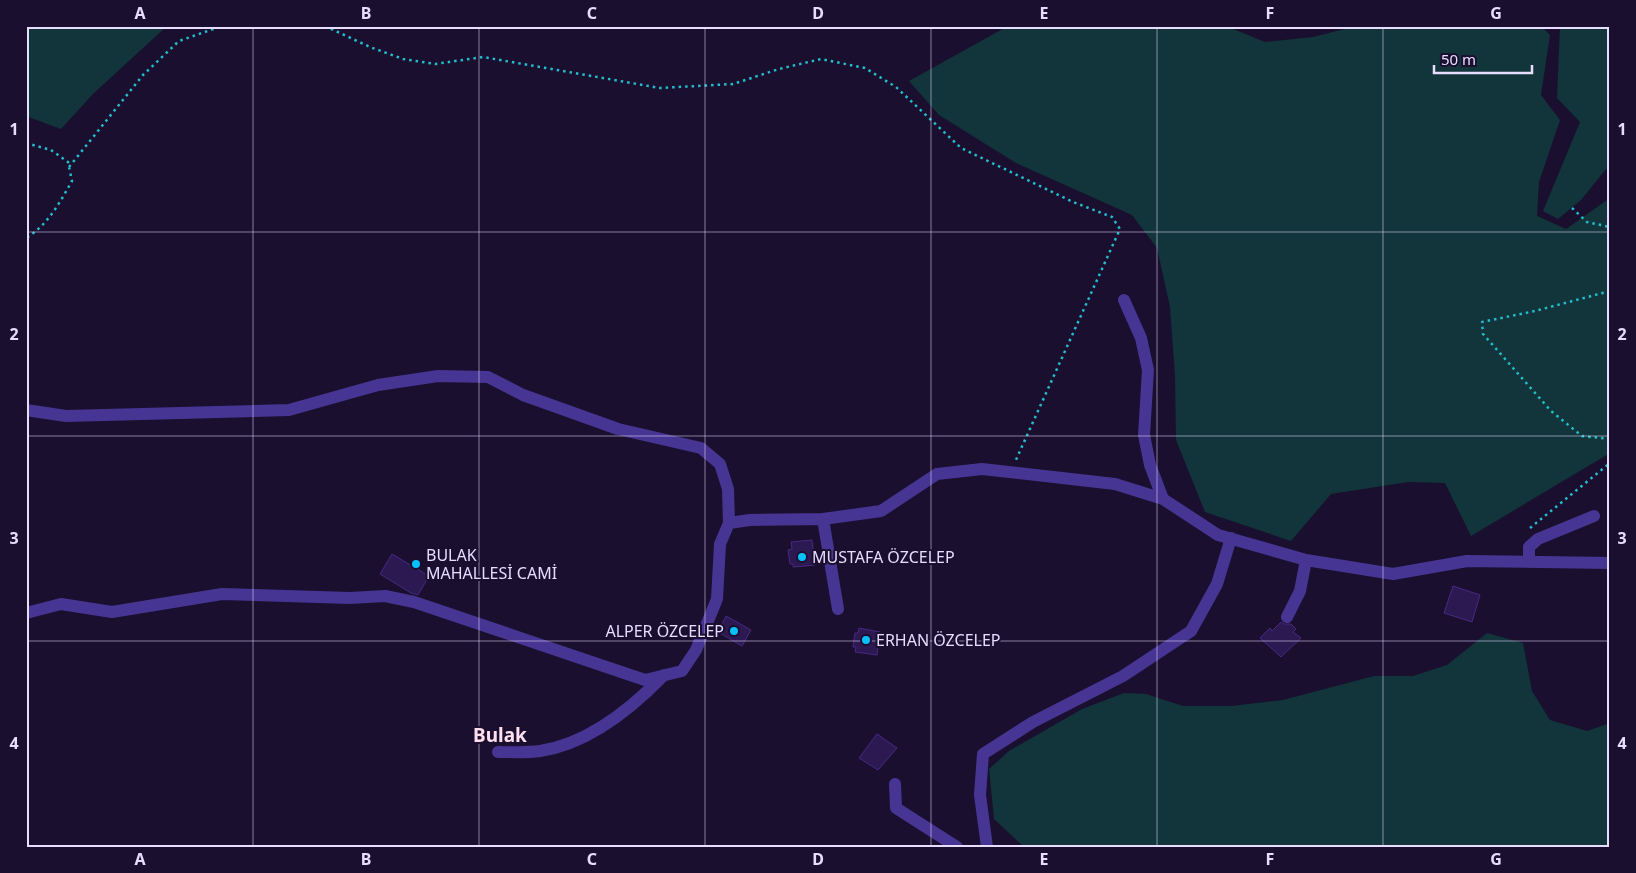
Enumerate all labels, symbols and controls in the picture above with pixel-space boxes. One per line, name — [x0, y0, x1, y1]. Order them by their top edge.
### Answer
text: A — [134, 2, 146, 24]
text: B — [361, 2, 371, 24]
text: C — [587, 2, 597, 24]
text: D — [812, 2, 824, 24]
text: E — [1040, 2, 1049, 24]
text: F — [1266, 2, 1274, 24]
text: G — [1490, 2, 1502, 24]
scale bar — [1434, 42, 1531, 74]
text: 50 m — [1441, 49, 1476, 69]
text: 1 — [9, 118, 19, 140]
text: 1 — [1617, 118, 1627, 140]
text: 2 — [9, 323, 19, 345]
text: 2 — [1617, 323, 1627, 345]
text: 3 — [9, 527, 19, 549]
text: 3 — [1617, 527, 1627, 549]
place label: BULAK MAHALLESİ CAMİ — [426, 544, 557, 584]
place label: MUSTAFA ÖZCELEP — [812, 546, 955, 568]
marker: MUSTAFA ÖZCELEP — [796, 551, 808, 563]
marker: BULAK MAHALLESİ CAMİ — [410, 558, 422, 570]
place label: ALPER ÖZCELEP — [605, 620, 724, 642]
marker: ALPER ÖZCELEP — [728, 625, 740, 637]
place label: ERHAN ÖZCELEP — [876, 629, 1001, 651]
marker: ERHAN ÖZCELEP — [860, 634, 872, 646]
district label: Bulak — [473, 722, 527, 748]
text: 4 — [9, 732, 19, 754]
text: 4 — [1617, 732, 1627, 754]
text: A — [134, 848, 146, 870]
text: B — [361, 848, 371, 870]
text: C — [587, 848, 597, 870]
text: D — [812, 848, 824, 870]
text: E — [1040, 848, 1049, 870]
text: F — [1266, 848, 1274, 870]
text: G — [1490, 848, 1502, 870]

